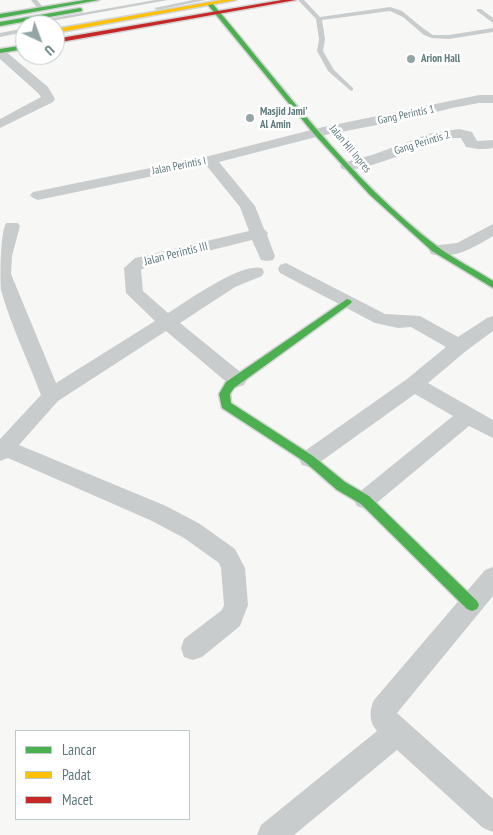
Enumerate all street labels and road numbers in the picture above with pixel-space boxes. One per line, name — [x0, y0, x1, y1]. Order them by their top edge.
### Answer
street label: Gang Perintis 1 — [376, 103, 436, 127]
street label: Jalan HII Inpres — [326, 123, 374, 175]
street label: Gang Perintis 2 — [393, 128, 451, 158]
street label: Jalan Perintis I — [151, 154, 207, 178]
street label: Jalan Perintis III — [143, 239, 209, 269]

